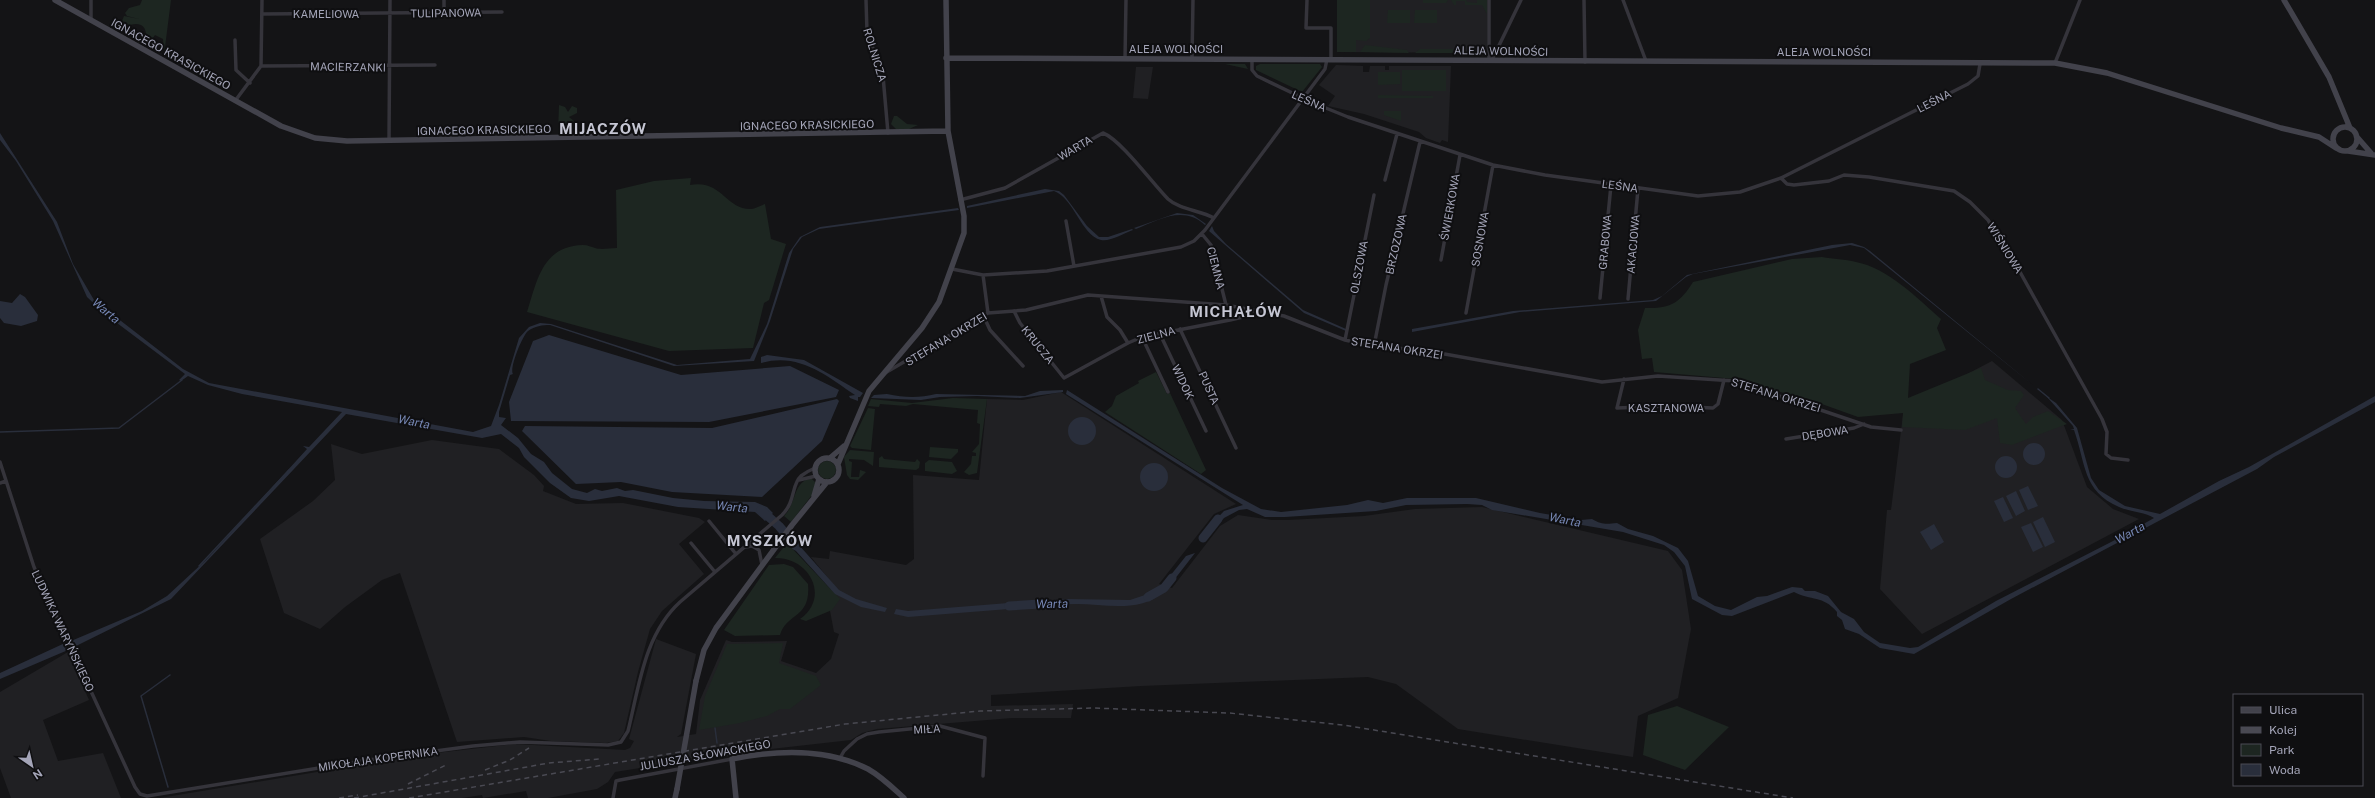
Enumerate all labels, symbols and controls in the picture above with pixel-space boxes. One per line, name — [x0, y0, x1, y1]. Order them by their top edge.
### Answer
street label: TULIPANOWA — [410, 6, 482, 20]
street label: KAMELIOWA — [293, 8, 359, 20]
street label: IGNACEGO KRASICKIEGO — [109, 16, 233, 92]
street label: ROLNICZA — [861, 27, 889, 83]
street label: ALEJA WOLNOŚCI — [1129, 42, 1223, 55]
street label: ALEJA WOLNOŚCI — [1454, 43, 1548, 58]
street label: ALEJA WOLNOŚCI — [1777, 45, 1871, 58]
street label: MACIERZANKI — [310, 60, 386, 74]
street label: LEŚNA — [1914, 86, 1953, 115]
street label: LEŚNA — [1290, 87, 1329, 114]
street label: IGNACEGO KRASICKIEGO — [740, 118, 874, 132]
district label: MIJACZÓW — [559, 119, 647, 137]
street label: IGNACEGO KRASICKIEGO — [417, 123, 551, 137]
street label: WARTA — [1056, 133, 1095, 163]
street label: ŚWIERKOWA — [1437, 172, 1462, 241]
street label: LEŚNA — [1601, 177, 1639, 195]
street label: SOSNOWA — [1469, 210, 1491, 268]
street label: BRZOZOWA — [1383, 212, 1409, 275]
street label: GRABOWA — [1597, 214, 1613, 270]
street label: AKACJOWA — [1624, 214, 1642, 274]
street label: WIŚNIOWA — [1985, 220, 2026, 276]
street label: OLSZOWA — [1348, 239, 1370, 295]
street label: CIEMNA — [1205, 245, 1227, 291]
water label: Warta — [89, 295, 123, 327]
district label: MICHAŁÓW — [1189, 302, 1283, 320]
street label: STEFANA OKRZEI — [903, 310, 989, 368]
street label: KRUCZA — [1019, 324, 1057, 366]
street label: ZIELNA — [1135, 324, 1177, 346]
street label: STEFANA OKRZEI — [1350, 335, 1444, 361]
street label: WIDOK — [1170, 363, 1196, 402]
street label: PUSTA — [1196, 369, 1222, 407]
street label: STEFANA OKRZEI — [1730, 376, 1822, 414]
street label: KASZTANOWA — [1628, 402, 1704, 414]
water label: Warta — [397, 412, 431, 432]
street label: DĘBOWA — [1801, 423, 1849, 443]
water label: Warta — [715, 498, 749, 516]
water label: Warta — [1548, 510, 1582, 530]
water label: Warta — [2113, 519, 2147, 547]
district label: MYSZKÓW — [727, 531, 813, 549]
street label: LUDWIKA WARYŃSKIEGO — [29, 568, 97, 694]
water label: Warta — [1036, 597, 1068, 611]
legend — [2233, 694, 2363, 786]
text: Ulica — [2269, 703, 2297, 717]
street label: MIŁA — [913, 722, 941, 736]
text: Kolej — [2269, 723, 2297, 737]
street label: JULIUSZA SŁOWACKIEGO — [638, 738, 772, 772]
text: Park — [2269, 743, 2295, 757]
street label: MIKOŁAJA KOPERNIKA — [317, 745, 439, 773]
north arrow — [12, 746, 52, 786]
text: Woda — [2269, 763, 2300, 777]
text: N — [31, 767, 45, 782]

